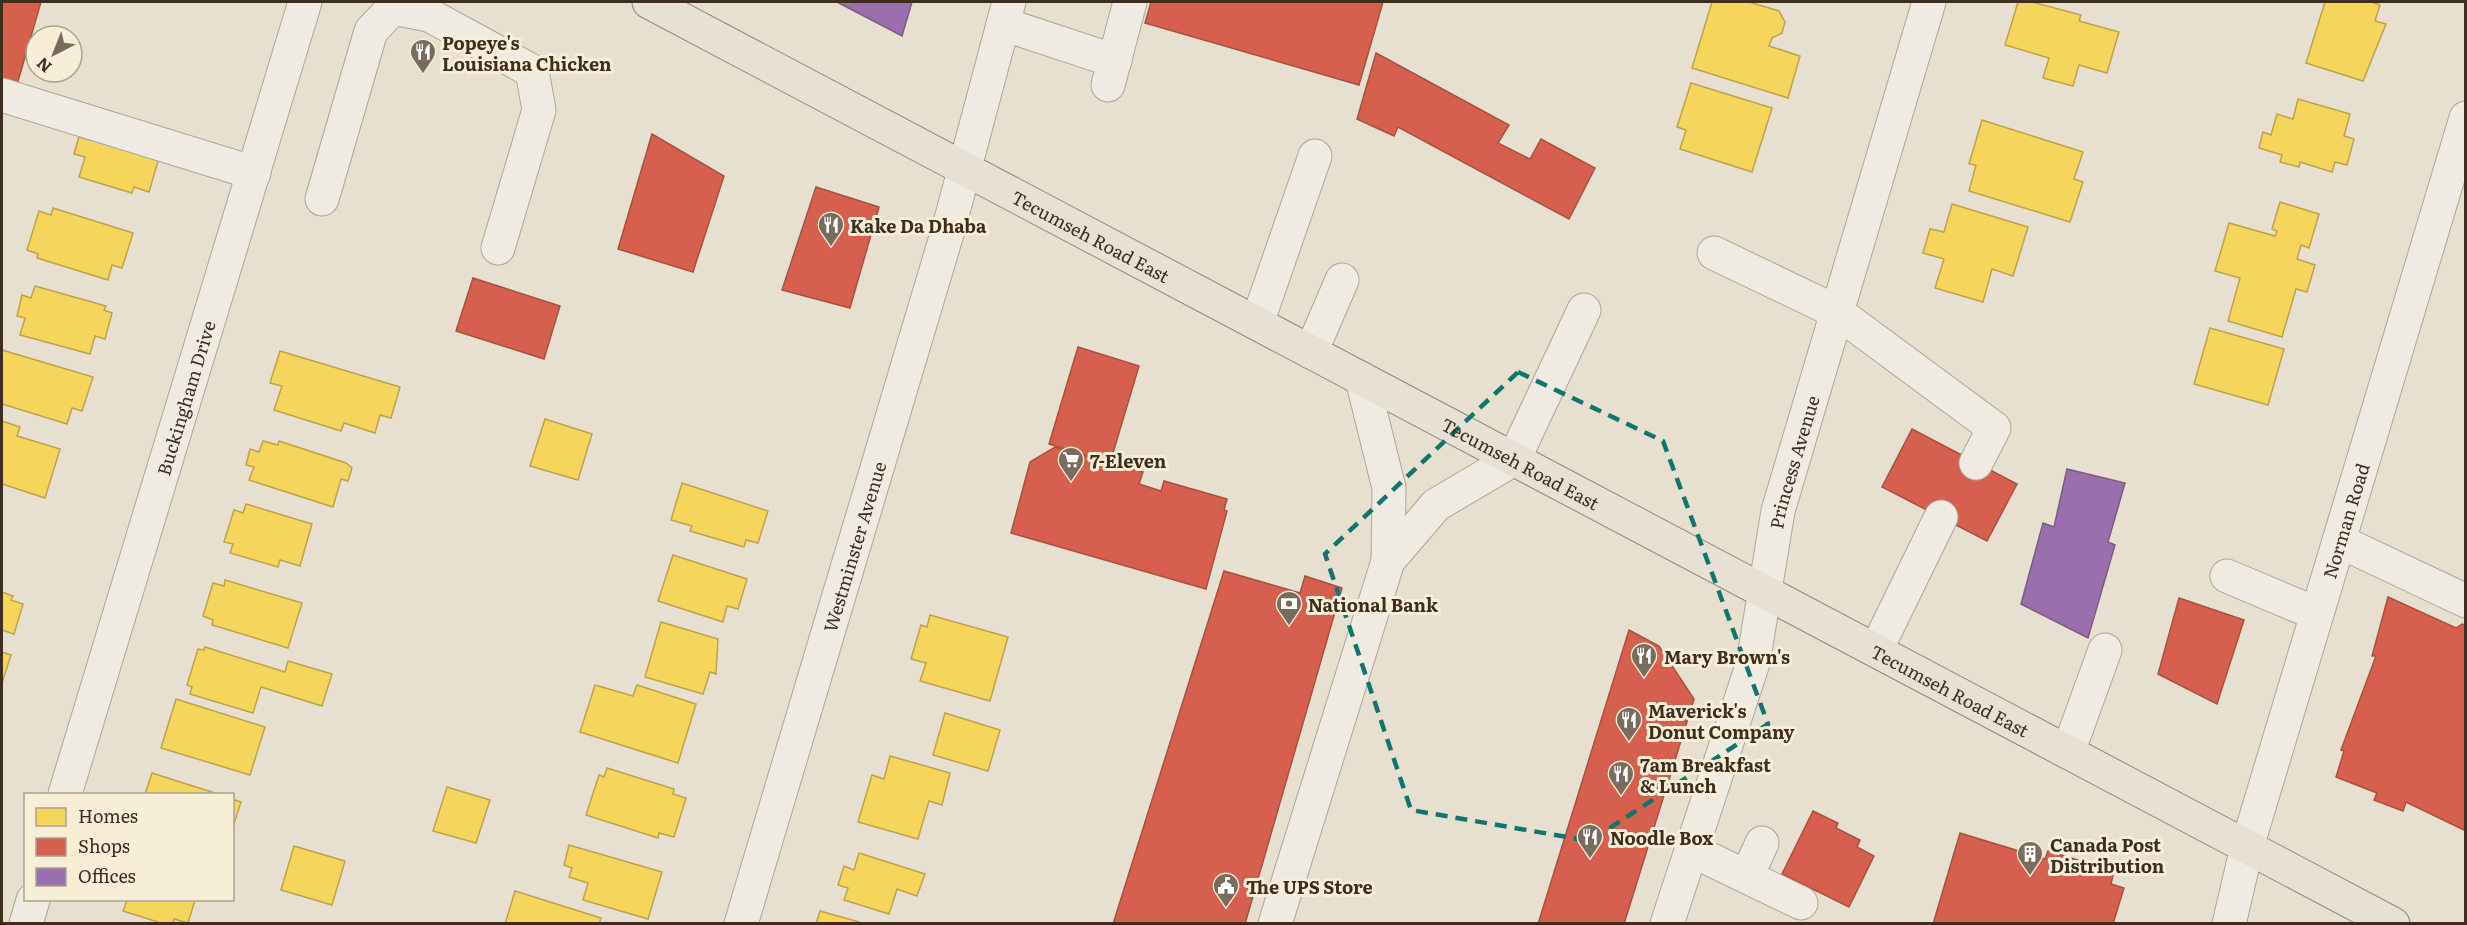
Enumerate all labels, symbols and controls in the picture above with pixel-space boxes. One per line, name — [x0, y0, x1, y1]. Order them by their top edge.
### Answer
north arrow — [24, 24, 84, 84]
place label: Popeye's Louisiana Chicken — [442, 29, 612, 77]
restaurant icon: Popeye's Louisiana Chicken — [408, 37, 438, 75]
text: N — [30, 52, 56, 79]
street label: Tecumseh Road East — [1007, 183, 1176, 289]
restaurant icon: Kake Da Dhaba — [816, 210, 846, 248]
place label: Kake Da Dhaba — [850, 212, 987, 239]
street label: Buckingham Drive — [149, 317, 221, 479]
street label: Princess Avenue — [1762, 392, 1825, 531]
street label: Tecumseh Road East — [1437, 410, 1605, 516]
supermarket icon: 7-Eleven — [1056, 445, 1086, 483]
place label: 7-Eleven — [1090, 447, 1167, 474]
street label: Westminster Avenue — [815, 458, 892, 635]
street label: Norman Road — [2315, 459, 2375, 581]
bank icon: National Bank — [1274, 589, 1304, 627]
place label: National Bank — [1308, 591, 1439, 618]
street label: Tecumseh Road East — [1866, 637, 2035, 743]
restaurant icon: Mary Brown's — [1629, 641, 1659, 679]
place label: Mary Brown's — [1664, 643, 1790, 670]
place label: Maverick's Donut Company — [1648, 697, 1795, 745]
restaurant icon: Maverick's Donut Company — [1614, 705, 1644, 743]
place label: 7am Breakfast & Lunch — [1640, 751, 1771, 799]
restaurant icon: 7am Breakfast & Lunch — [1606, 759, 1636, 797]
legend — [24, 793, 234, 901]
text: Homes — [78, 802, 138, 829]
restaurant icon: Noodle Box — [1575, 822, 1605, 860]
place label: Noodle Box — [1610, 824, 1713, 851]
place label: Canada Post Distribution — [2050, 831, 2165, 879]
text: Shops — [78, 832, 130, 859]
building icon: Canada Post Distribution — [2015, 839, 2045, 877]
text: Offices — [78, 862, 136, 889]
public building icon: The UPS Store — [1211, 871, 1241, 909]
place label: The UPS Store — [1246, 873, 1373, 900]

